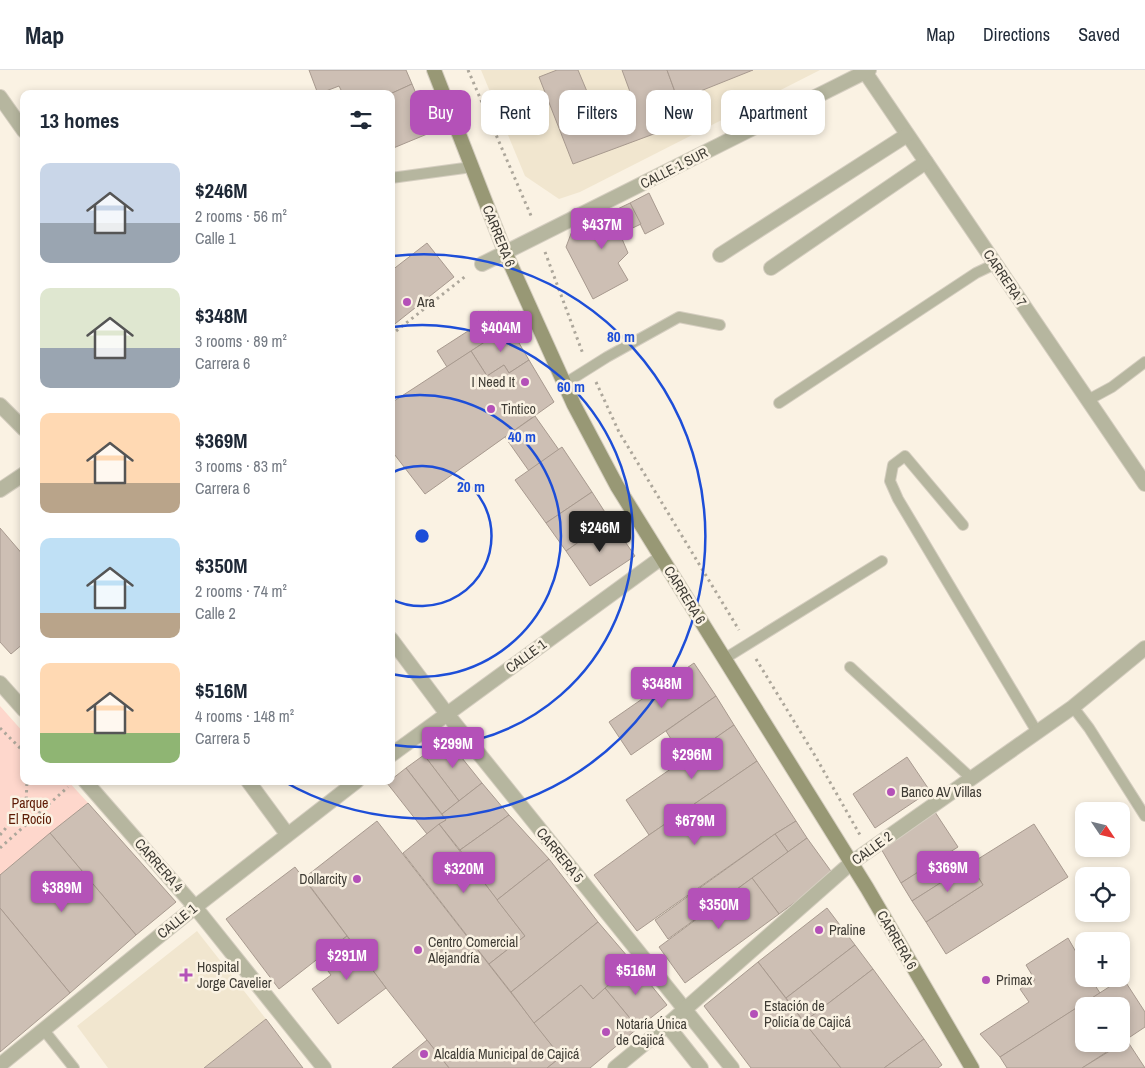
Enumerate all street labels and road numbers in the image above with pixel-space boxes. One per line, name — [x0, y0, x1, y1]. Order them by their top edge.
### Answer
street label: CALLE 1 SUR — [637, 143, 711, 193]
street label: CARRERA 6 — [478, 202, 520, 270]
street label: CARRERA 7 — [979, 246, 1031, 310]
street label: CARRERA 6 — [660, 563, 710, 627]
street label: CALLE 1 — [502, 635, 550, 677]
street label: CARRERA 5 — [533, 824, 587, 886]
street label: CALLE 2 — [848, 827, 896, 869]
street label: CARRERA 4 — [131, 835, 188, 896]
street label: CALLE 1 — [153, 899, 201, 942]
street label: CARRERA 6 — [873, 907, 921, 973]

